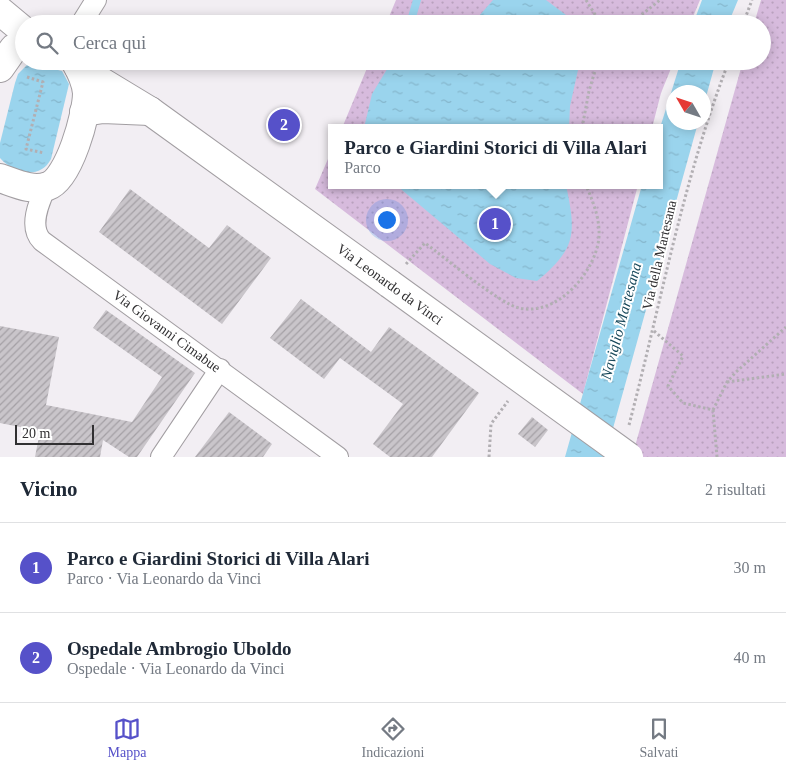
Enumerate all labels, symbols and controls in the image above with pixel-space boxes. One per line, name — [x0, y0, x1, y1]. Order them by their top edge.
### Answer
search box — [15, 15, 771, 70]
icon: search — [33, 29, 61, 57]
text: Cerca qui — [73, 32, 146, 53]
north arrow — [666, 85, 711, 130]
pin: 2 — [268, 106, 300, 144]
popup — [328, 124, 663, 189]
text: Parco e Giardini Storici di Villa Alari — [344, 137, 647, 158]
text: Parco — [344, 159, 381, 176]
street label: Via della Martesana — [640, 198, 680, 311]
pin: 1 — [479, 205, 511, 243]
your location — [374, 207, 400, 233]
street label: Via Leonardo da Vinci — [334, 241, 445, 328]
water label: Naviglio Martesana — [597, 261, 644, 382]
street label: Via Giovanni Cimabue — [110, 287, 223, 375]
scale bar — [15, 422, 94, 445]
text: 20 m — [22, 426, 50, 441]
text: Vicino — [20, 477, 78, 501]
text: 2 risultati — [705, 481, 766, 498]
text: Parco e Giardini Storici di Villa Alari — [67, 548, 370, 569]
text: 1 — [32, 559, 40, 576]
text: 30 m — [734, 559, 766, 576]
text: Parco · Via Leonardo da Vinci — [67, 570, 261, 587]
text: Ospedale Ambrogio Uboldo — [67, 638, 292, 659]
text: 2 — [32, 649, 40, 666]
text: 40 m — [734, 649, 766, 666]
text: Ospedale · Via Leonardo da Vinci — [67, 660, 284, 677]
tab: Mappa — [108, 715, 146, 761]
tab: Indicazioni — [362, 715, 424, 761]
tab: Salvati — [640, 715, 678, 761]

